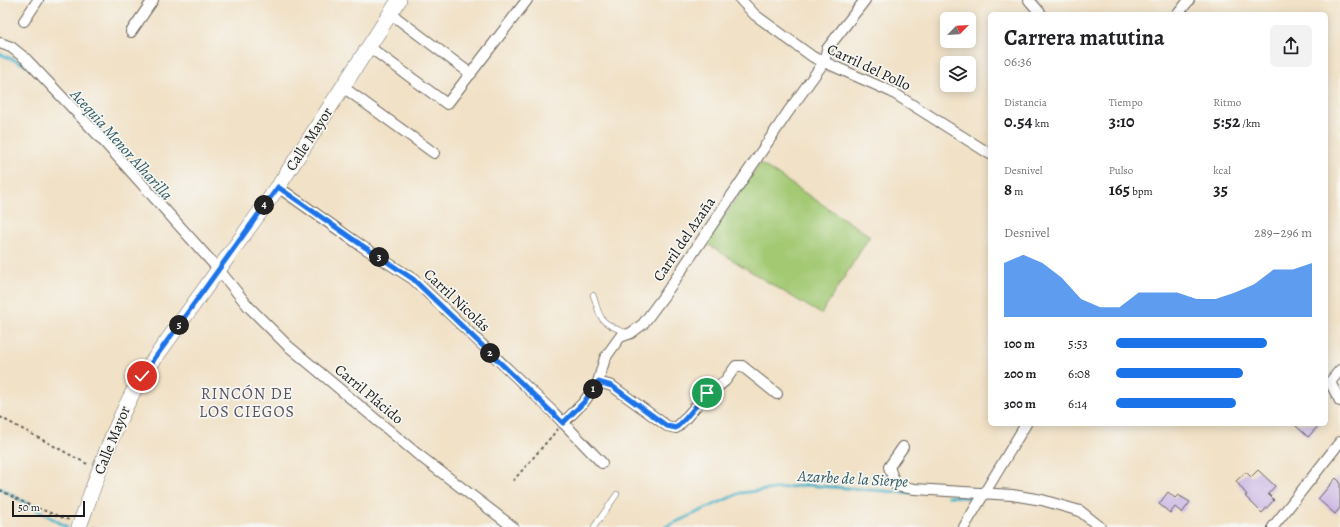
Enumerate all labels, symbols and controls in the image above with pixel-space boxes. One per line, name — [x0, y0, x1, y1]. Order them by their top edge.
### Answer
north arrow — [940, 12, 976, 48]
map controls — [940, 12, 976, 92]
text: Carrera matutina — [1004, 23, 1165, 53]
button: share — [1270, 25, 1312, 67]
street label: Carril del Pollo — [824, 39, 914, 95]
text: 06:36 — [1004, 53, 1031, 70]
button: layers — [940, 56, 976, 92]
water label: Acequia Menor Alharilla — [65, 83, 178, 206]
text: Distancia — [1004, 95, 1047, 110]
text: Tiempo — [1109, 95, 1143, 110]
text: Ritmo — [1213, 95, 1241, 110]
street label: Calle Mayor — [281, 103, 337, 175]
text: 0.54 — [1004, 110, 1032, 133]
text: 3:10 — [1109, 110, 1135, 133]
text: 5:52 — [1213, 110, 1240, 133]
text: km — [1032, 116, 1049, 131]
text: /km — [1240, 116, 1261, 131]
text: Desnivel — [1004, 163, 1043, 178]
text: Pulso — [1109, 163, 1133, 178]
text: kcal — [1213, 163, 1231, 178]
text: 8 — [1004, 178, 1012, 201]
text: 165 — [1109, 178, 1130, 201]
text: 35 — [1213, 178, 1228, 201]
text: m — [1012, 184, 1024, 199]
text: bpm — [1130, 184, 1153, 199]
street label: Carril del Azaña — [648, 193, 720, 285]
pin: 4 — [254, 195, 274, 215]
text: 4 — [261, 197, 267, 212]
text: Desnivel — [1004, 224, 1050, 241]
text: 289–296 m — [1254, 224, 1312, 241]
pin: 3 — [369, 247, 389, 267]
text: 3 — [377, 249, 381, 264]
street label: Carril Nicolás — [420, 264, 494, 336]
pin: 5 — [169, 315, 189, 335]
text: 5 — [177, 317, 181, 332]
text: 100 m — [1004, 335, 1035, 352]
text: 5:53 — [1068, 335, 1088, 352]
pin: 2 — [480, 343, 500, 363]
text: 2 — [487, 345, 493, 360]
pin — [125, 359, 159, 393]
street label: Carril Plácido — [330, 359, 408, 429]
icon: check — [131, 365, 153, 387]
text: 200 m — [1004, 365, 1037, 382]
text: 6:08 — [1068, 365, 1090, 382]
pin — [690, 376, 724, 410]
pin: 1 — [583, 379, 603, 399]
text: 1 — [591, 381, 595, 396]
icon: arrive — [696, 382, 718, 404]
district label: RINCÓN DE LOS CIEGOS — [199, 383, 295, 423]
text: 300 m — [1004, 395, 1036, 412]
text: 6:14 — [1068, 395, 1087, 412]
street label: Calle Mayor — [89, 402, 135, 477]
water label: Azarbe de la Sierpe — [796, 465, 909, 493]
scale bar — [12, 499, 85, 518]
text: 50 m — [18, 500, 40, 515]

